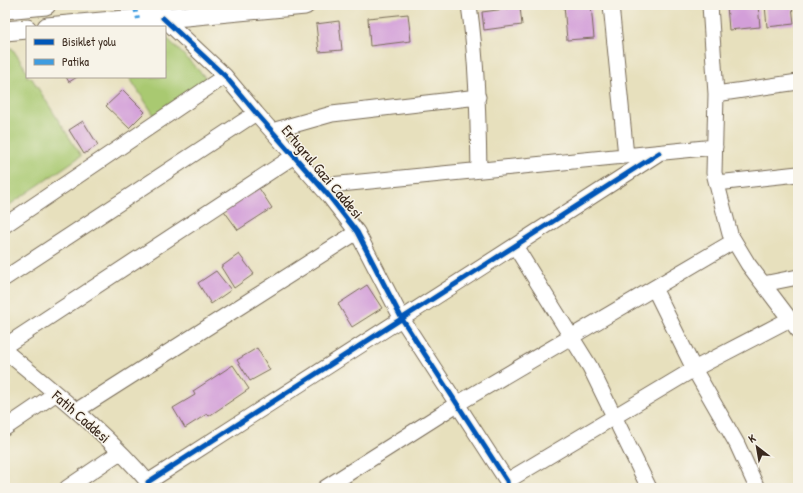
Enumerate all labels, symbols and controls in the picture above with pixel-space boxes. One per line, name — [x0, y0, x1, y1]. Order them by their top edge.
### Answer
legend — [26, 26, 166, 78]
text: Bisiklet yolu — [62, 33, 116, 50]
text: Patika — [62, 53, 89, 70]
street label: Ertugrul Gazi Caddesi — [277, 120, 368, 223]
street label: Fatih Caddesi — [47, 385, 115, 448]
north arrow — [737, 427, 777, 467]
text: K — [746, 431, 758, 446]

